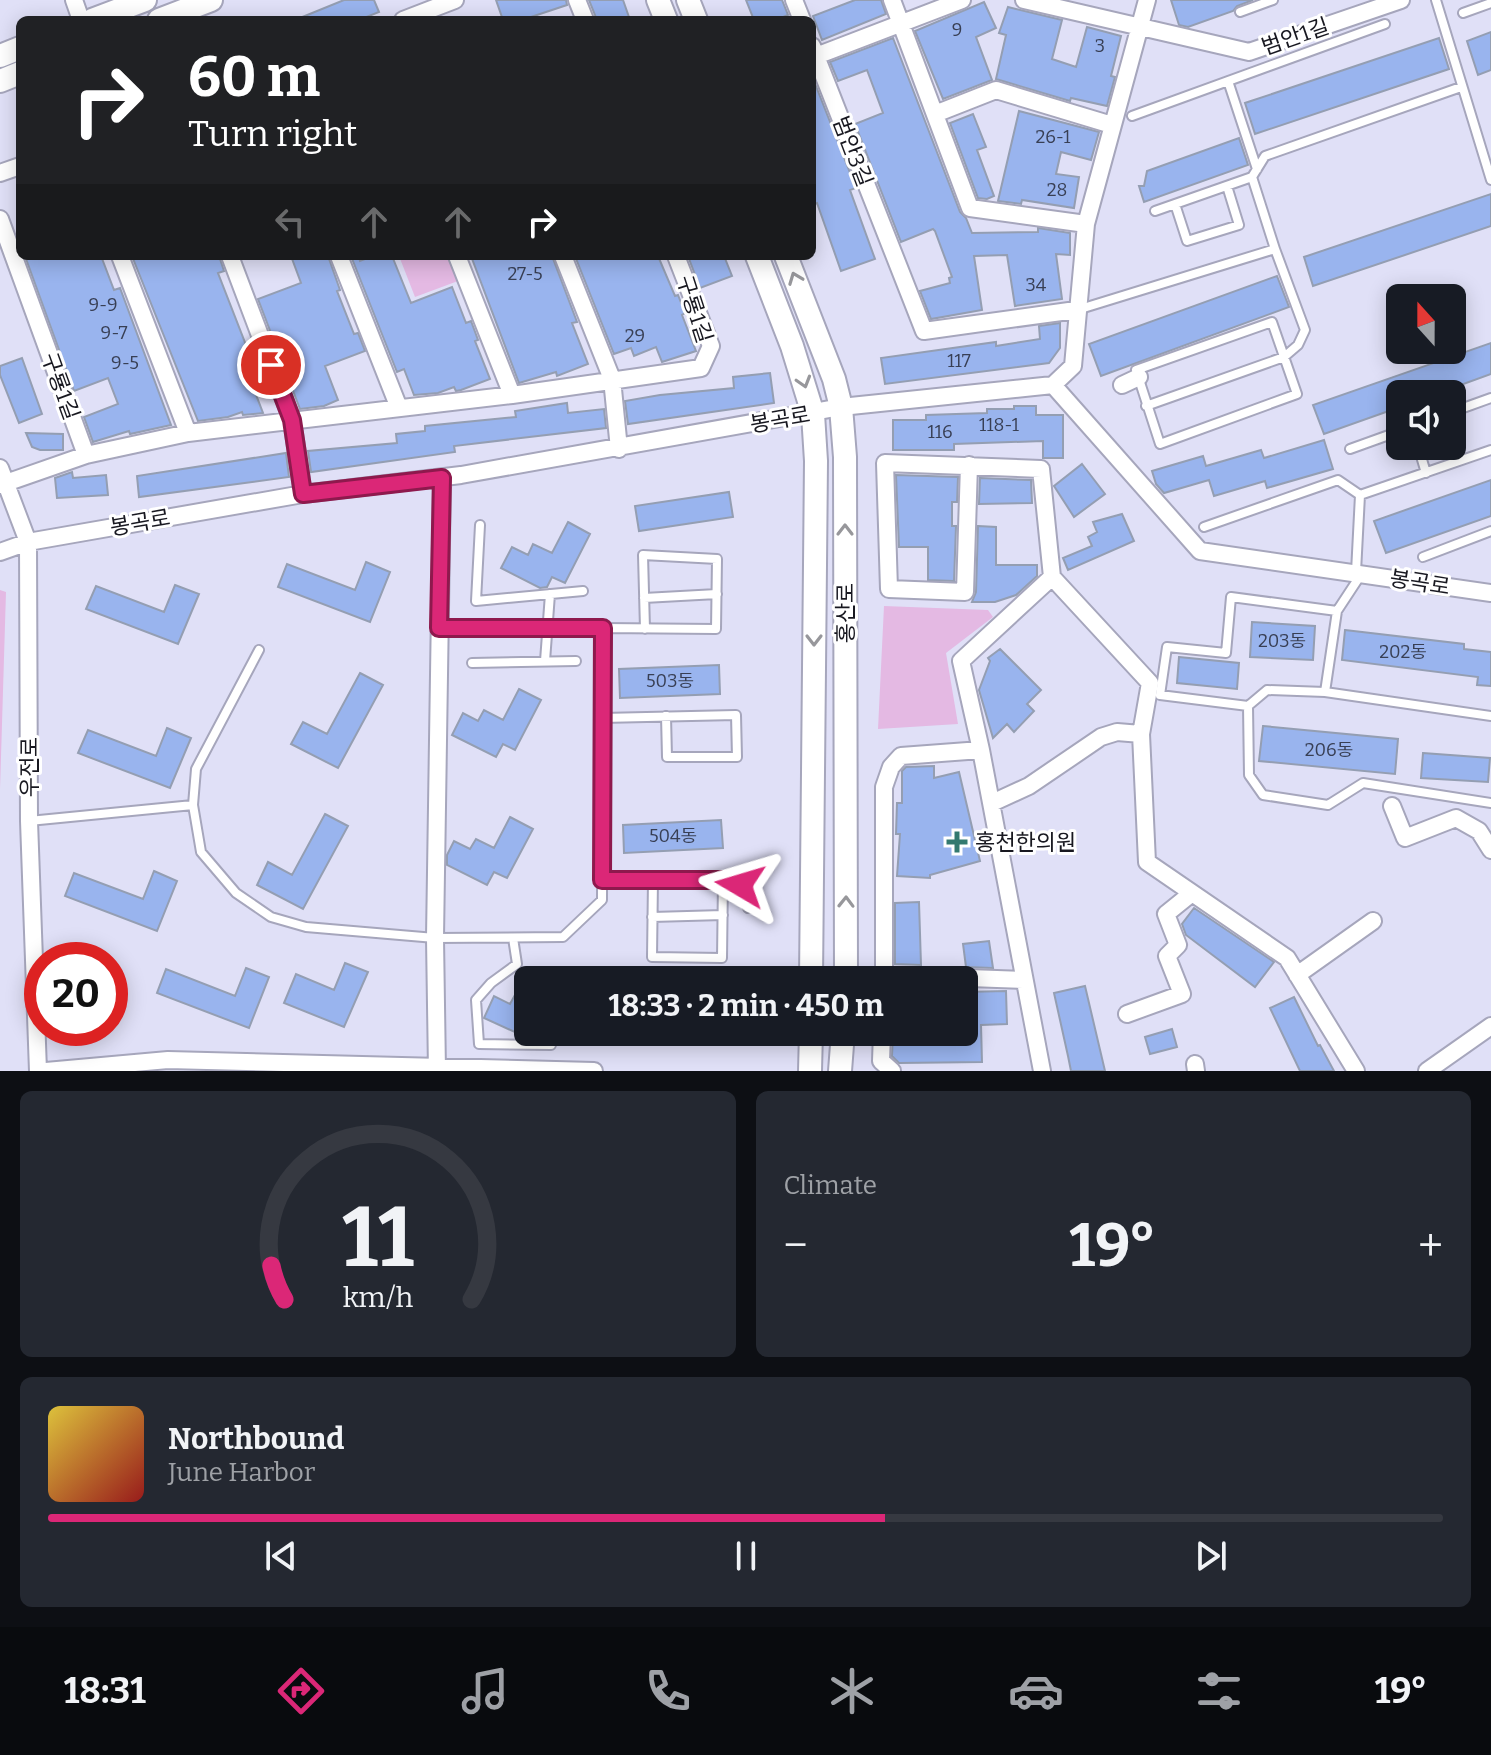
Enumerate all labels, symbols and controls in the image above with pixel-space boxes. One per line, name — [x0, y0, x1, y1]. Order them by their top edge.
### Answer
street label: 범안1길 — [1258, 12, 1332, 61]
house number: 9 — [952, 19, 962, 41]
house number: 3 — [1095, 35, 1105, 57]
text: 60 m — [188, 44, 320, 111]
icon: right — [56, 48, 160, 152]
text: Turn right — [188, 112, 357, 156]
street label: 범안3길 — [827, 112, 878, 190]
house number: 26-1 — [1035, 126, 1071, 148]
house number: 28 — [1047, 179, 1067, 201]
icon: left — [268, 200, 312, 244]
icon: ahead — [352, 200, 396, 244]
icon: ahead — [436, 200, 480, 244]
icon: right — [520, 200, 564, 244]
house number: 27-5 — [507, 263, 543, 285]
street label: 구룡1길 — [671, 272, 718, 346]
one-way arrow — [788, 272, 805, 286]
house number: 34 — [1026, 274, 1047, 296]
north arrow — [1386, 284, 1466, 364]
map controls — [1386, 284, 1466, 460]
house number: 9-9 — [88, 294, 118, 316]
house number: 9-7 — [101, 322, 127, 344]
house number: 29 — [625, 325, 645, 347]
pin — [237, 331, 305, 399]
icon: arrive — [249, 343, 293, 387]
street label: 구룡1길 — [36, 349, 85, 424]
house number: 117 — [947, 350, 971, 372]
house number: 9-5 — [111, 352, 139, 374]
one-way arrow — [795, 374, 811, 388]
button: sound — [1386, 380, 1466, 460]
street label: 봉곡로 — [748, 401, 812, 438]
house number: 118-1 — [979, 414, 1020, 436]
house number: 116 — [927, 421, 953, 443]
street label: 봉곡로 — [108, 504, 172, 541]
one-way arrow — [836, 523, 854, 536]
street label: 봉곡로 — [1388, 564, 1452, 601]
street label: 홍산로 — [832, 583, 859, 643]
house number: 203동 — [1258, 630, 1306, 652]
one-way arrow — [805, 634, 823, 647]
house number: 202동 — [1379, 641, 1427, 663]
house number: 503동 — [646, 670, 694, 692]
street label: 우전로 — [16, 737, 43, 797]
house number: 206동 — [1305, 739, 1353, 761]
house number: 504동 — [649, 825, 697, 847]
place label: 홍천한의원 — [975, 829, 1076, 856]
marker: 홍천한의원 — [946, 831, 968, 853]
position arrow — [698, 843, 782, 927]
one-way arrow — [837, 895, 855, 908]
speed limit sign: 20 — [24, 942, 128, 1046]
text: 18:33 · 2 min · 450 m — [608, 988, 884, 1024]
text: Climate — [784, 1170, 877, 1201]
text: 11 — [342, 1188, 414, 1288]
text: 19° — [1069, 1210, 1156, 1282]
text: − — [784, 1219, 808, 1272]
text: + — [1418, 1219, 1443, 1272]
text: km/h — [342, 1280, 413, 1315]
text: Northbound — [168, 1421, 344, 1457]
text: June Harbor — [168, 1457, 315, 1488]
icon: previous — [259, 1534, 303, 1578]
icon: pause — [724, 1534, 768, 1578]
icon: next — [1189, 1534, 1233, 1578]
icon: directions — [273, 1663, 329, 1719]
icon: music — [457, 1663, 513, 1719]
icon: phone — [640, 1663, 696, 1719]
icon: climate — [824, 1663, 880, 1719]
icon: car — [1008, 1663, 1064, 1719]
icon: filters — [1191, 1663, 1247, 1719]
text: 18:31 — [64, 1669, 146, 1713]
text: 19° — [1375, 1669, 1427, 1713]

